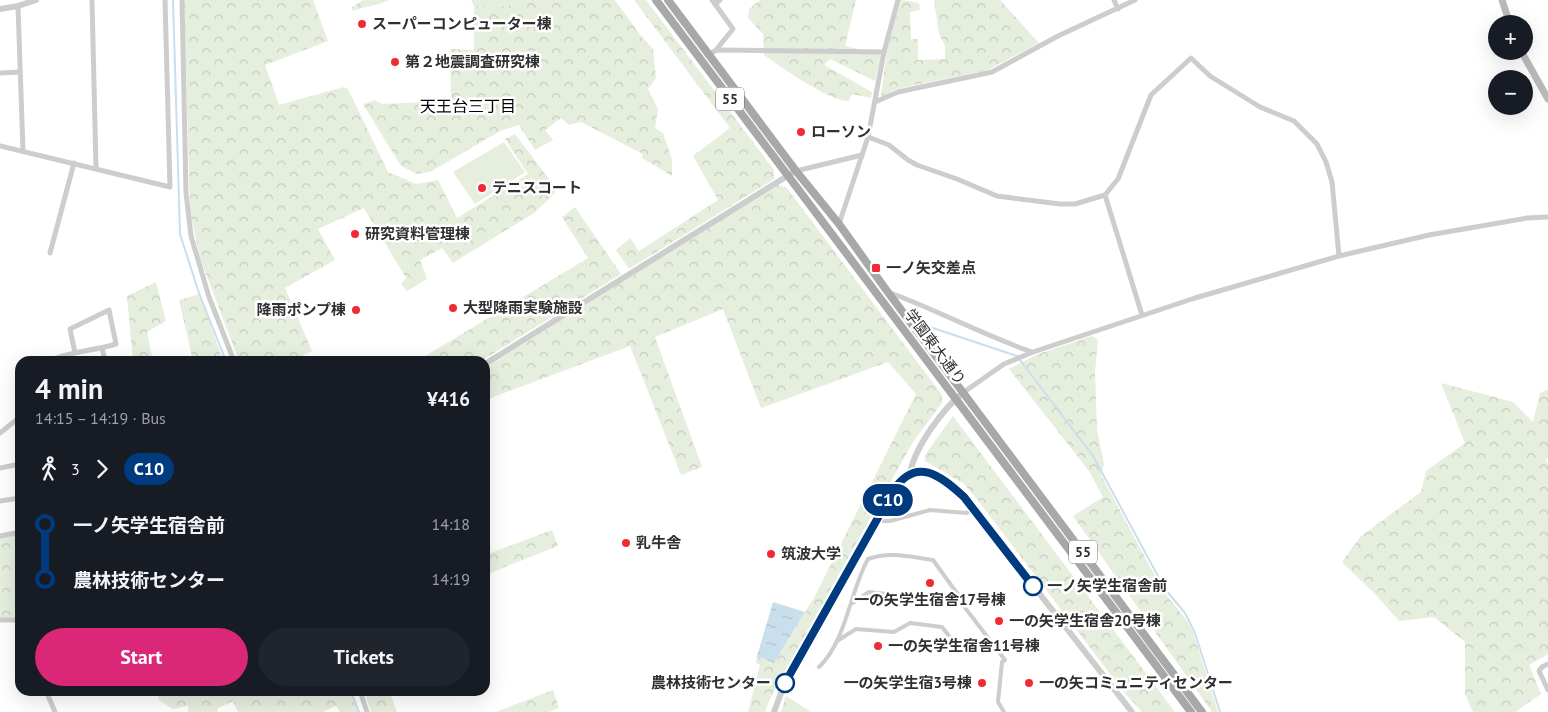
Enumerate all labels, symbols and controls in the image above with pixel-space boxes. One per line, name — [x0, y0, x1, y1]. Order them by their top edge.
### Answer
place label: スーパーコンピューター棟 — [372, 14, 552, 33]
map controls — [1488, 15, 1533, 115]
button: + — [1488, 15, 1533, 60]
marker: スーパーコンピューター棟 — [356, 18, 368, 30]
place label: 第２地震調査研究棟 — [405, 52, 540, 71]
marker: 第２地震調査研究棟 — [389, 56, 401, 68]
button: − — [1488, 70, 1533, 115]
road number: 55 — [716, 88, 744, 110]
district label: 天王台三丁目 — [420, 96, 516, 116]
place label: ローソン — [811, 122, 871, 141]
marker: ローソン — [795, 126, 807, 138]
place label: テニスコート — [492, 178, 582, 197]
marker: テニスコート — [476, 182, 488, 194]
place label: 研究資料管理棟 — [365, 224, 470, 243]
marker: 研究資料管理棟 — [349, 228, 361, 240]
place label: 一ノ矢交差点 — [886, 258, 976, 277]
marker: 一ノ矢交差点 — [870, 262, 882, 274]
place label: 大型降雨実験施設 — [463, 298, 583, 317]
place label: 降雨ポンプ棟 — [256, 300, 346, 319]
marker: 大型降雨実験施設 — [447, 302, 459, 314]
marker: 降雨ポンプ棟 — [350, 304, 362, 316]
street label: 学園東大通り — [901, 305, 970, 388]
text: 4 min — [35, 370, 103, 407]
text: ¥416 — [427, 387, 470, 411]
text: 14:15 – 14:19 · Bus — [35, 408, 166, 428]
icon: walk — [35, 455, 63, 483]
icon: forward — [88, 455, 116, 483]
text: C10 — [134, 457, 164, 480]
text: 3 — [71, 459, 80, 479]
line badge: C10 — [859, 484, 917, 516]
text: C10 — [873, 488, 903, 511]
text: 一ノ矢学生宿舎前 — [73, 513, 225, 537]
text: 14:18 — [432, 514, 470, 534]
place label: 乳牛舎 — [636, 533, 682, 552]
marker: 乳牛舎 — [620, 537, 632, 549]
road number: 55 — [1069, 540, 1097, 564]
place label: 筑波大学 — [781, 544, 841, 563]
marker: 筑波大学 — [765, 548, 777, 560]
text: 農林技術センター — [73, 568, 225, 592]
text: 14:19 — [432, 569, 470, 589]
marker: 一ノ矢学生宿舎前 — [1023, 576, 1043, 596]
place label: 一ノ矢学生宿舎前 — [1047, 576, 1167, 595]
marker: 一の矢学生宿舎17号棟 — [924, 577, 936, 589]
place label: 一の矢学生宿舎17号棟 — [854, 590, 1006, 609]
place label: 一の矢学生宿舎20号棟 — [1009, 611, 1161, 630]
marker: 一の矢学生宿舎20号棟 — [993, 615, 1005, 627]
button: Start — [35, 628, 248, 686]
button: Tickets — [258, 628, 470, 686]
place label: 一の矢学生宿舎11号棟 — [888, 636, 1040, 655]
marker: 一の矢学生宿舎11号棟 — [872, 640, 884, 652]
place label: 農林技術センター — [651, 673, 771, 692]
marker: 農林技術センター — [775, 673, 795, 693]
place label: 一の矢学生宿3号棟 — [843, 673, 972, 692]
place label: 一の矢コミュニティセンター — [1039, 673, 1233, 692]
marker: 一の矢学生宿3号棟 — [976, 677, 988, 689]
marker: 一の矢コミュニティセンター — [1023, 677, 1035, 689]

